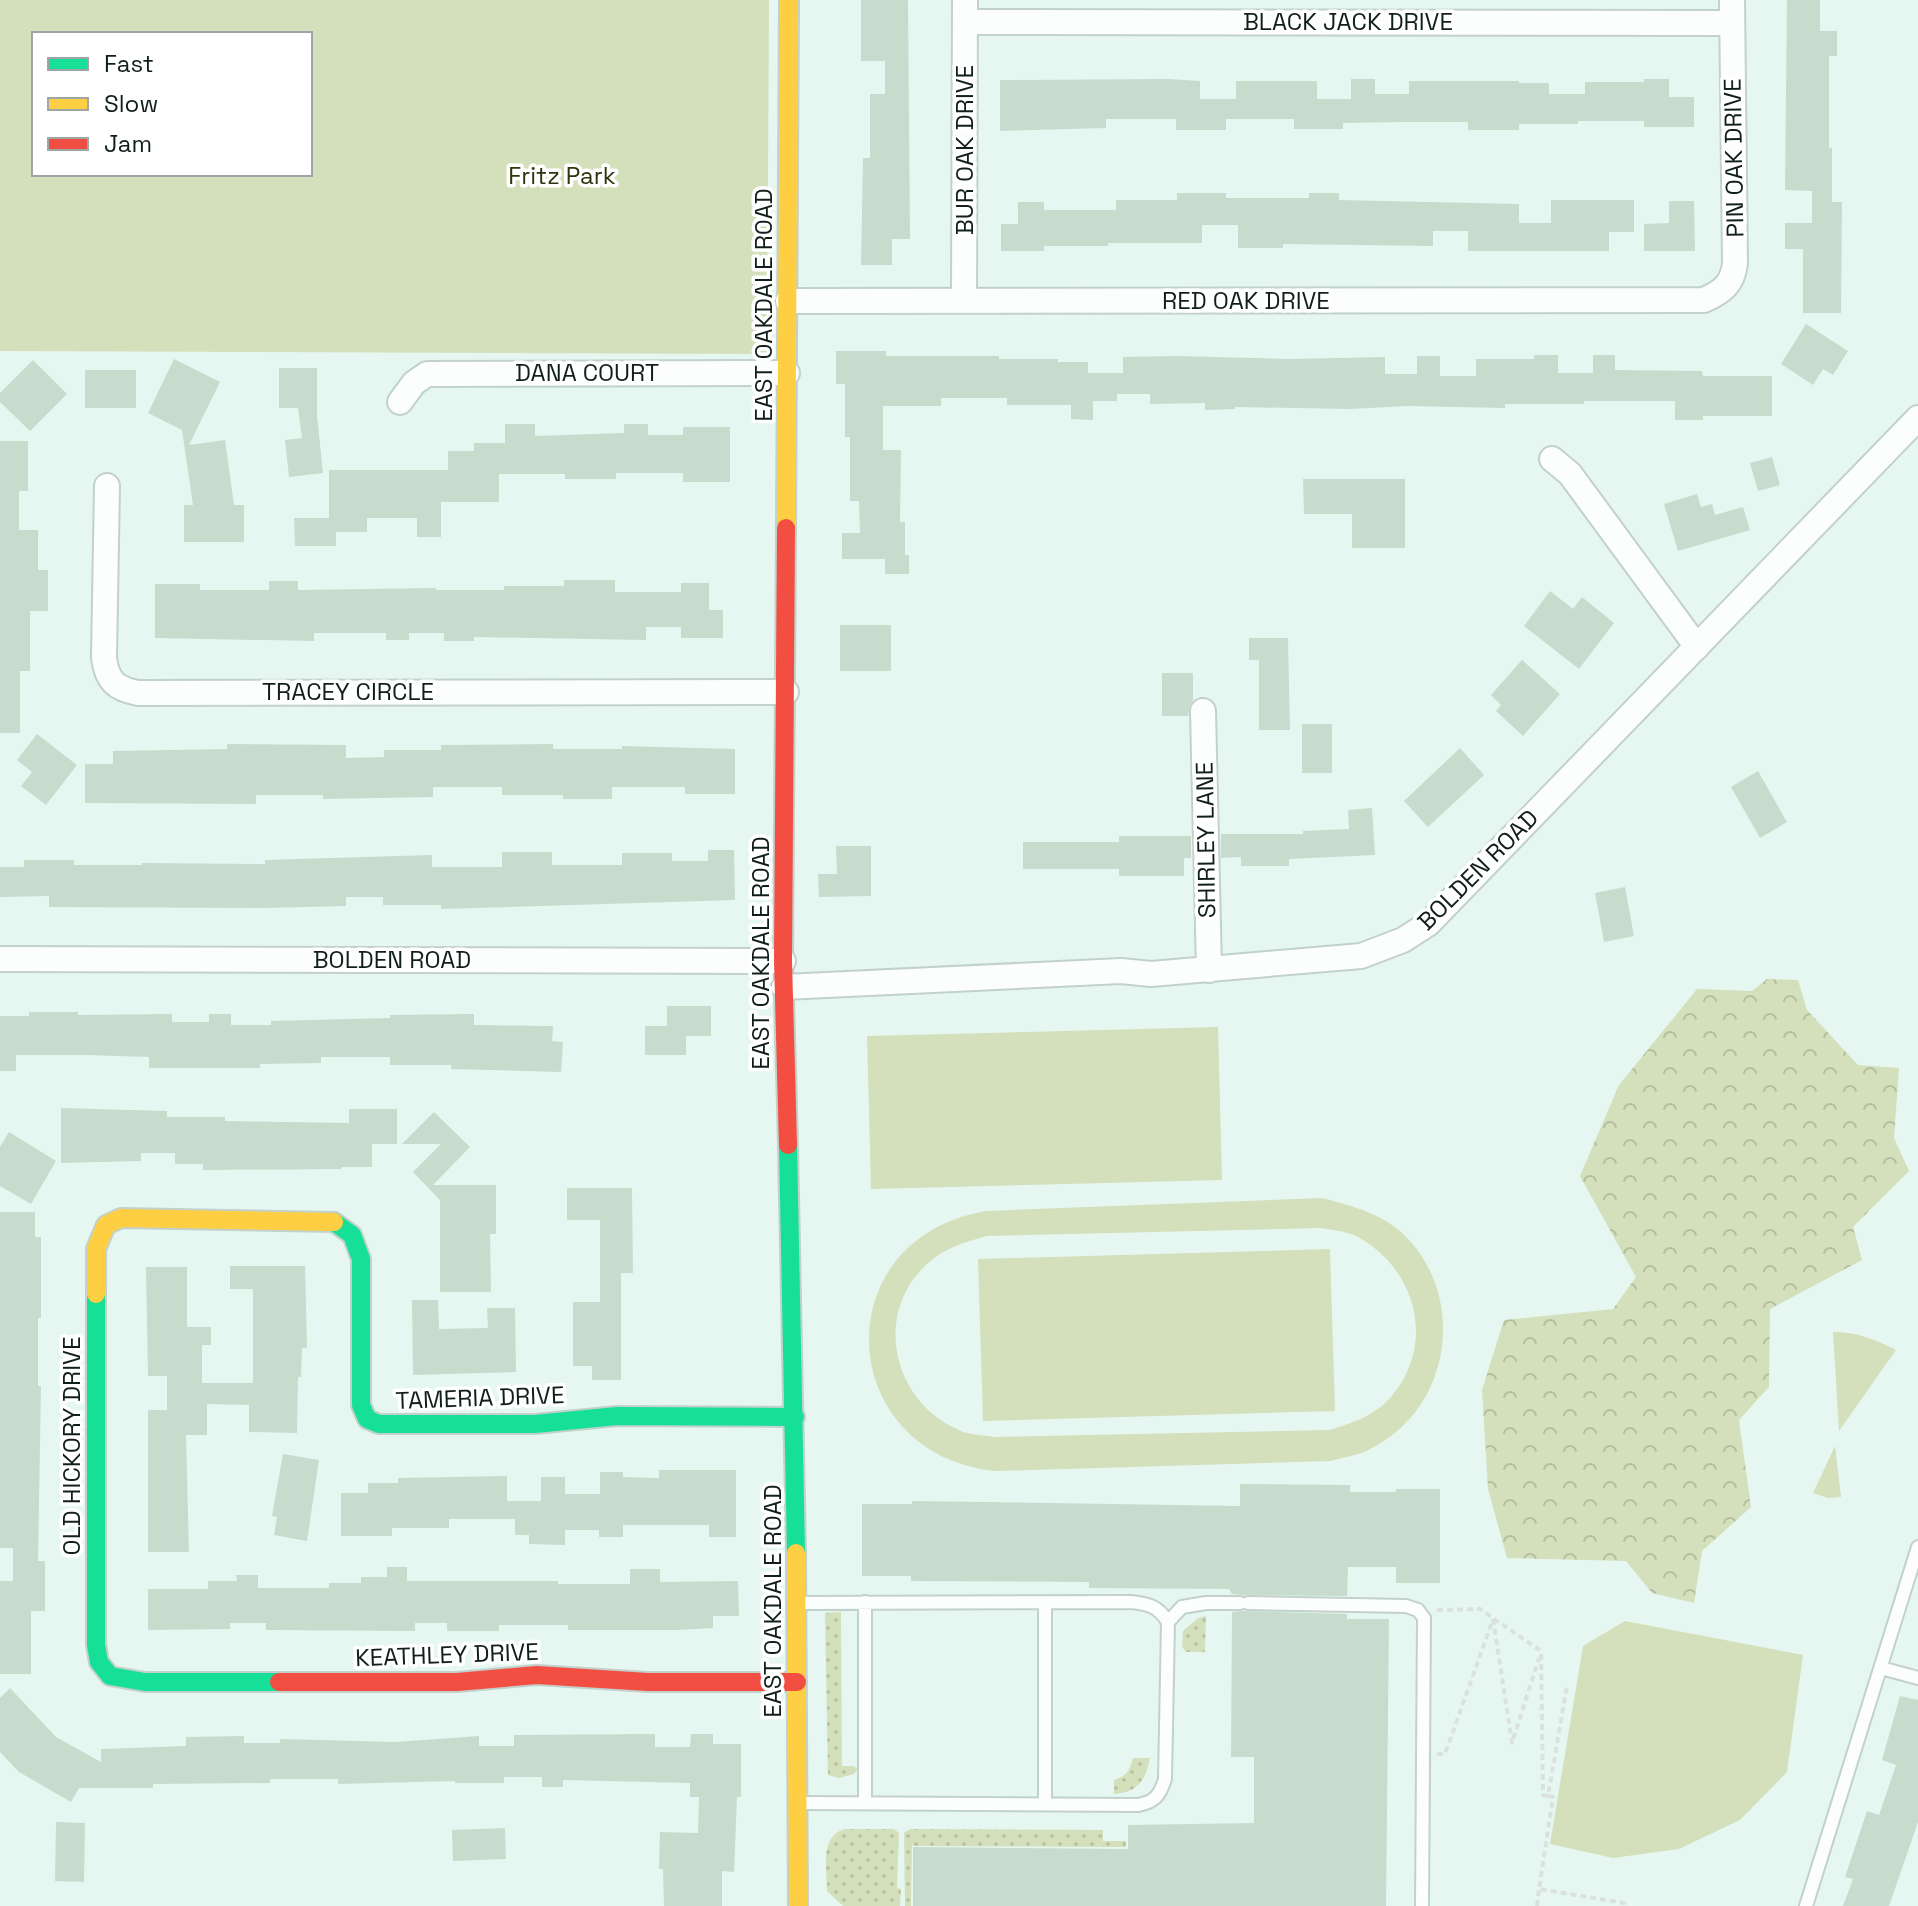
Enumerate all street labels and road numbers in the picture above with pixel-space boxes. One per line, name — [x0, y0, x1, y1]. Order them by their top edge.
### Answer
street label: BLACK JACK DRIVE — [1243, 6, 1453, 37]
street label: BUR OAK DRIVE — [949, 65, 980, 235]
street label: PIN OAK DRIVE — [1717, 78, 1750, 238]
street label: EAST OAKDALE ROAD — [748, 188, 779, 422]
street label: RED OAK DRIVE — [1162, 285, 1330, 316]
street label: DANA COURT — [515, 357, 659, 388]
street label: TRACEY CIRCLE — [262, 676, 434, 707]
street label: SHIRLEY LANE — [1189, 762, 1222, 918]
street label: BOLDEN ROAD — [1411, 803, 1545, 937]
street label: EAST OAKDALE ROAD — [745, 836, 776, 1070]
street label: BOLDEN ROAD — [313, 944, 471, 975]
street label: OLD HICKORY DRIVE — [56, 1337, 87, 1555]
street label: TAMERIA DRIVE — [395, 1379, 565, 1416]
street label: EAST OAKDALE ROAD — [757, 1484, 788, 1718]
street label: KEATHLEY DRIVE — [355, 1636, 539, 1673]

